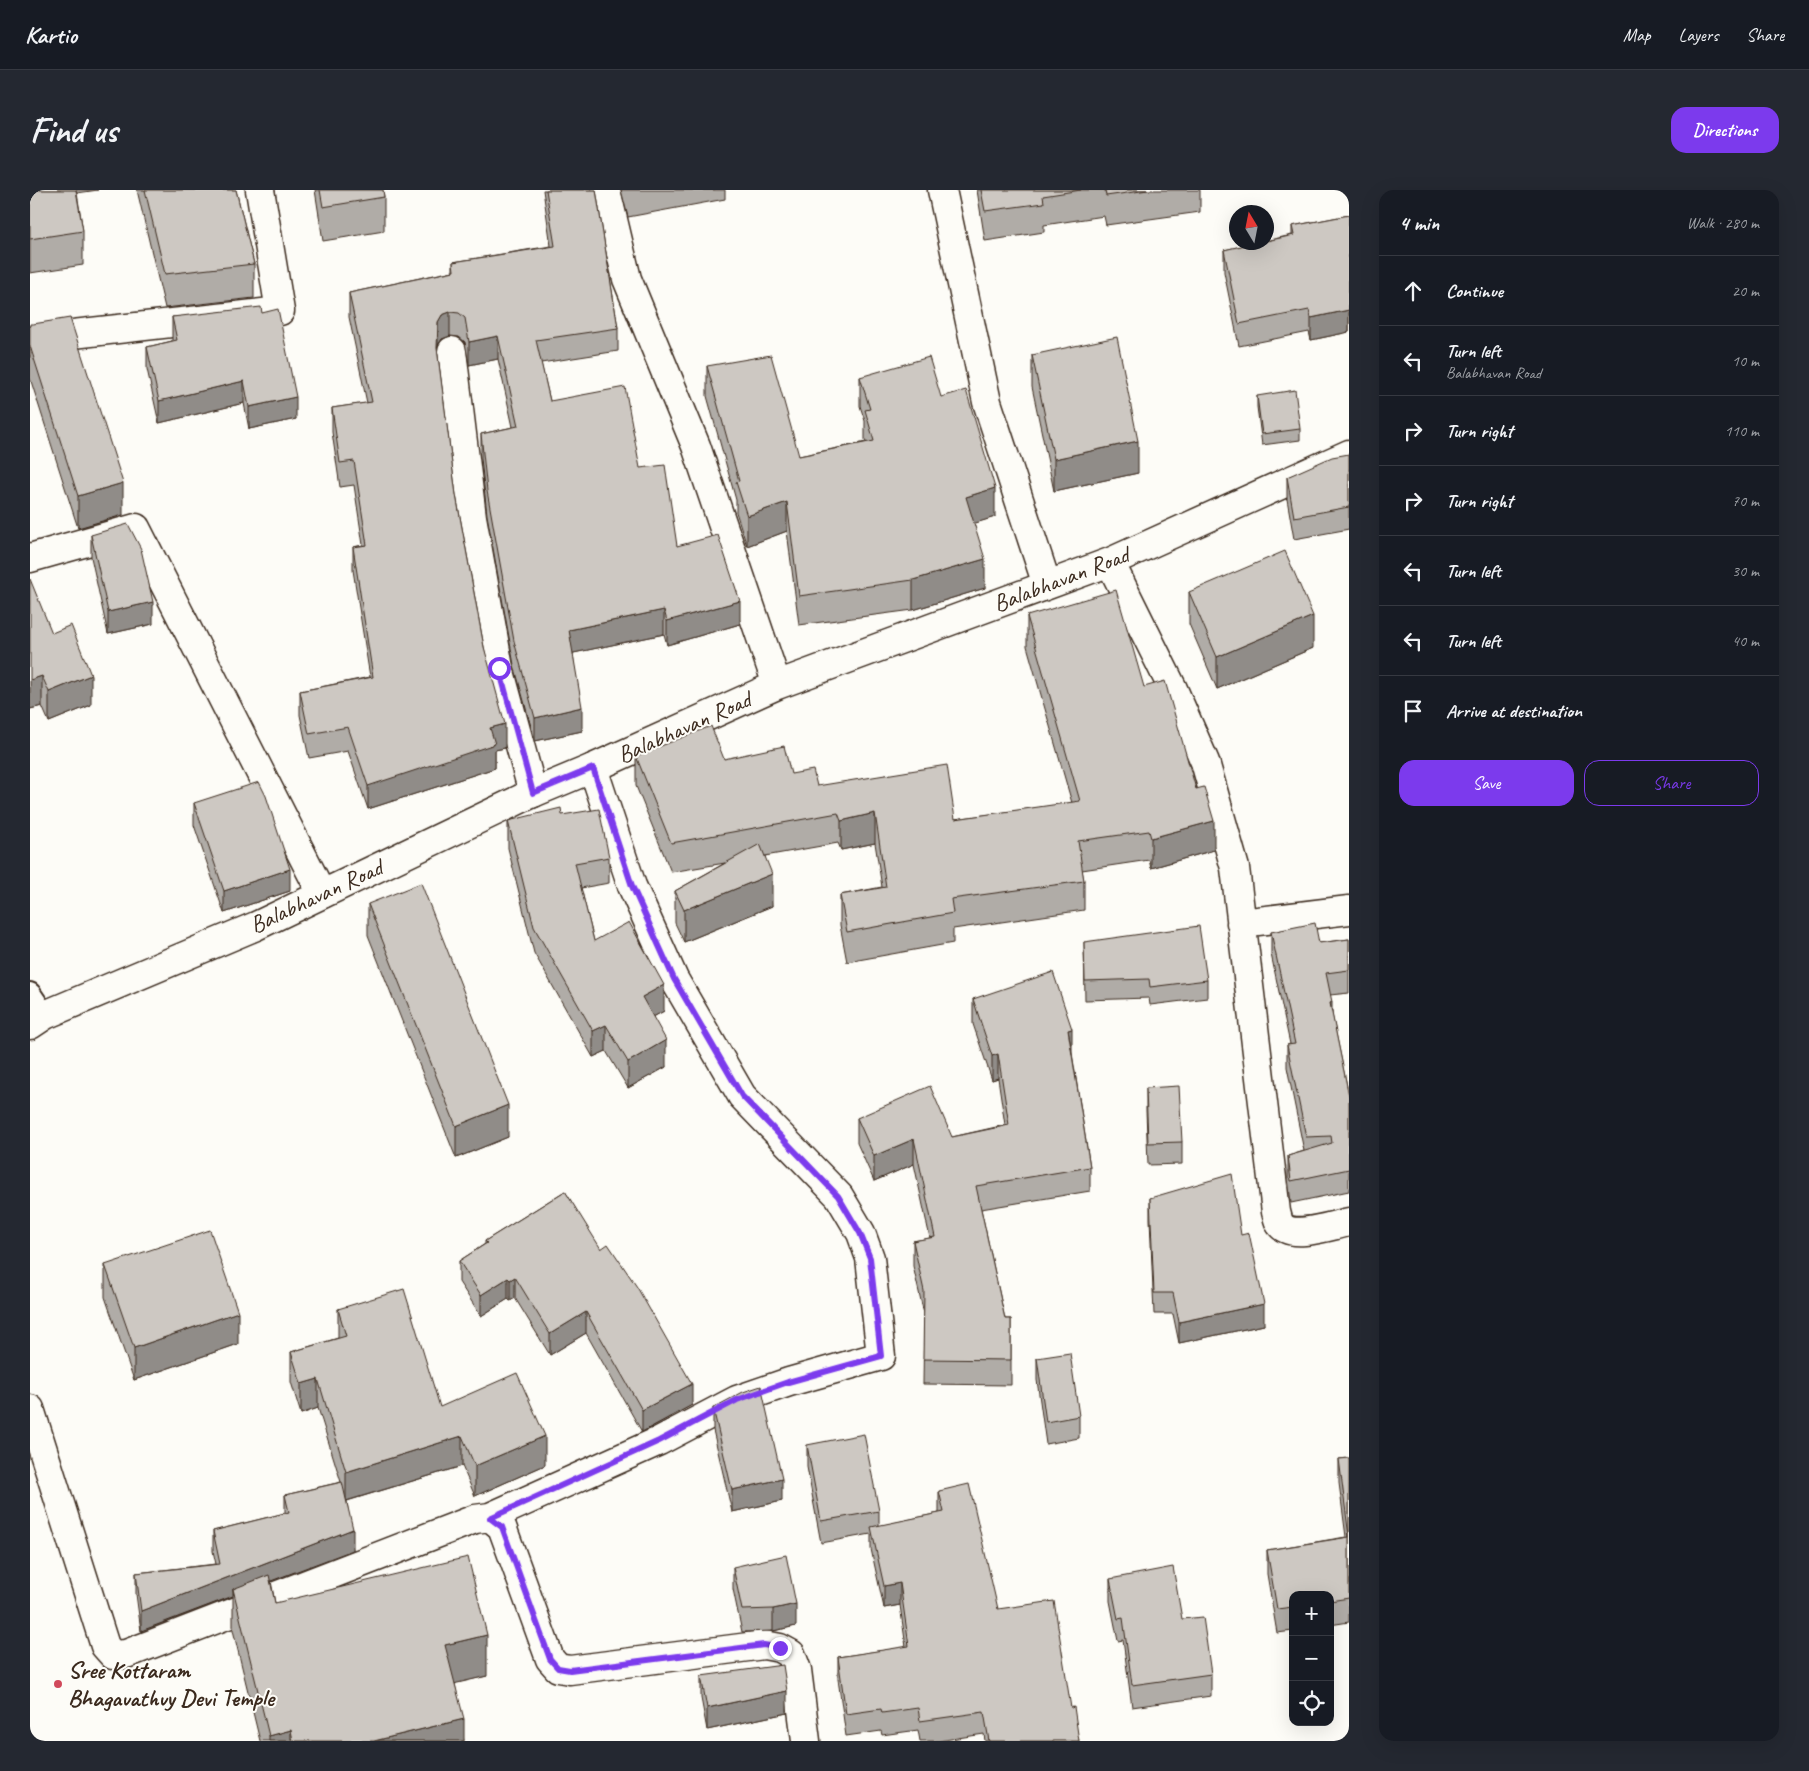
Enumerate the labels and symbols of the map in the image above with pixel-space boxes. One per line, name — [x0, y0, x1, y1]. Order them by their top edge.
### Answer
north arrow — [1229, 205, 1274, 250]
street label: Balabhavan Road — [989, 538, 1136, 619]
route start — [488, 657, 511, 680]
street label: Balabhavan Road — [613, 683, 759, 770]
street label: Balabhavan Road — [245, 851, 390, 940]
route end — [769, 1637, 792, 1660]
place label: Sree Kottaram Bhagavathvy Devi Temple — [68, 1655, 276, 1713]
marker: Sree Kottaram Bhagavathvy Devi Temple — [52, 1678, 64, 1690]

